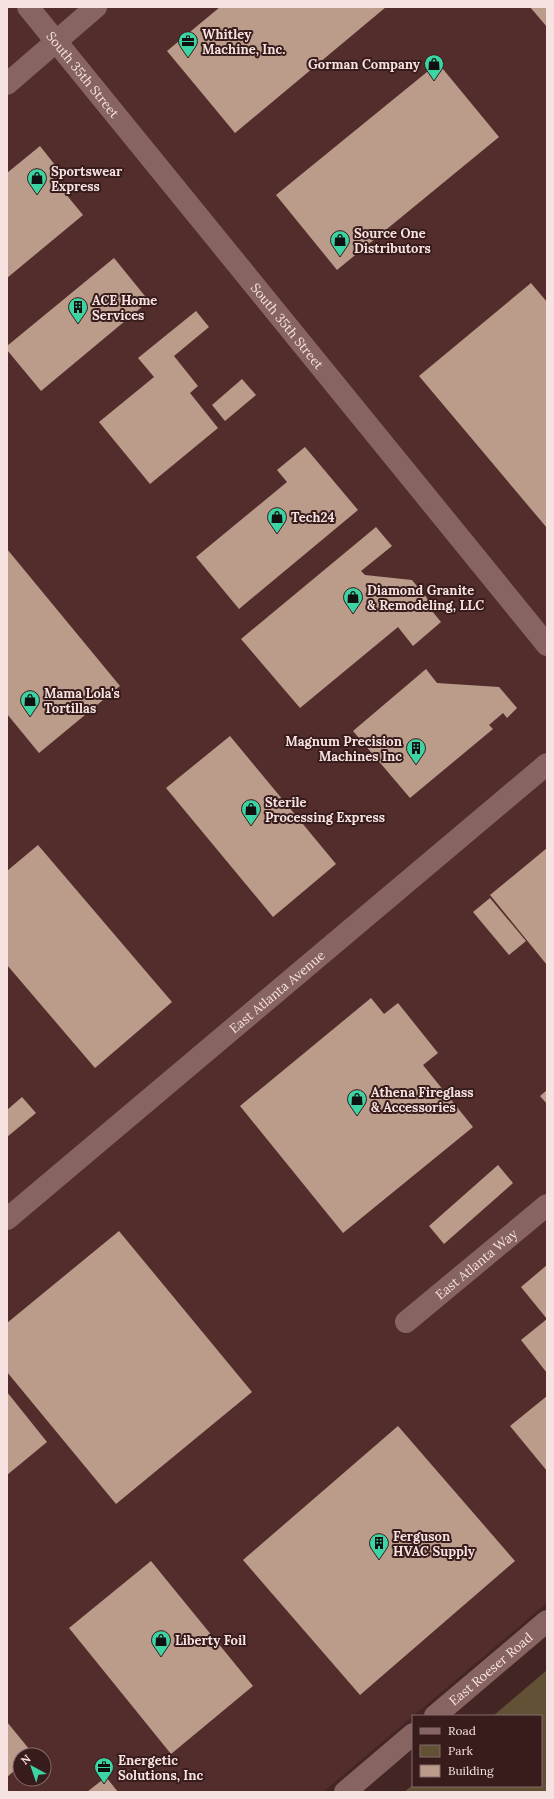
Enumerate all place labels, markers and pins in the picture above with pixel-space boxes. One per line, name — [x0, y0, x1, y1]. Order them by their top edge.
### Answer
place label: Whitley Machine, Inc. — [202, 26, 285, 58]
office icon: Whitley Machine, Inc. — [177, 30, 199, 58]
shop icon: Gorman Company — [423, 53, 445, 81]
place label: Gorman Company — [308, 56, 421, 73]
place label: Sportswear Express — [51, 163, 123, 195]
shop icon: Sportswear Express — [26, 167, 48, 195]
place label: Source One Distributors — [354, 225, 431, 257]
shop icon: Source One Distributors — [329, 229, 351, 257]
place label: ACE Home Services — [92, 292, 157, 324]
building icon: ACE Home Services — [67, 296, 89, 324]
shop icon: Tech24 — [266, 506, 288, 534]
place label: Tech24 — [291, 509, 335, 526]
place label: Diamond Granite & Remodeling, LLC — [367, 582, 484, 614]
shop icon: Diamond Granite & Remodeling, LLC — [342, 586, 364, 614]
place label: Mama Lola's Tortillas — [44, 685, 120, 717]
shop icon: Mama Lola's Tortillas — [19, 689, 41, 717]
place label: Magnum Precision Machines Inc — [285, 733, 403, 765]
building icon: Magnum Precision Machines Inc — [405, 737, 427, 765]
place label: Sterile Processing Express — [265, 794, 385, 826]
shop icon: Sterile Processing Express — [240, 798, 262, 826]
place label: Athena Fireglass & Accessories — [371, 1084, 474, 1116]
shop icon: Athena Fireglass & Accessories — [346, 1088, 368, 1116]
place label: Ferguson HVAC Supply — [393, 1528, 476, 1560]
building icon: Ferguson HVAC Supply — [368, 1532, 390, 1560]
shop icon: Liberty Foil — [150, 1629, 172, 1657]
place label: Liberty Foil — [175, 1632, 246, 1649]
place label: Energetic Solutions, Inc — [118, 1752, 204, 1784]
office icon: Energetic Solutions, Inc — [93, 1756, 115, 1784]

